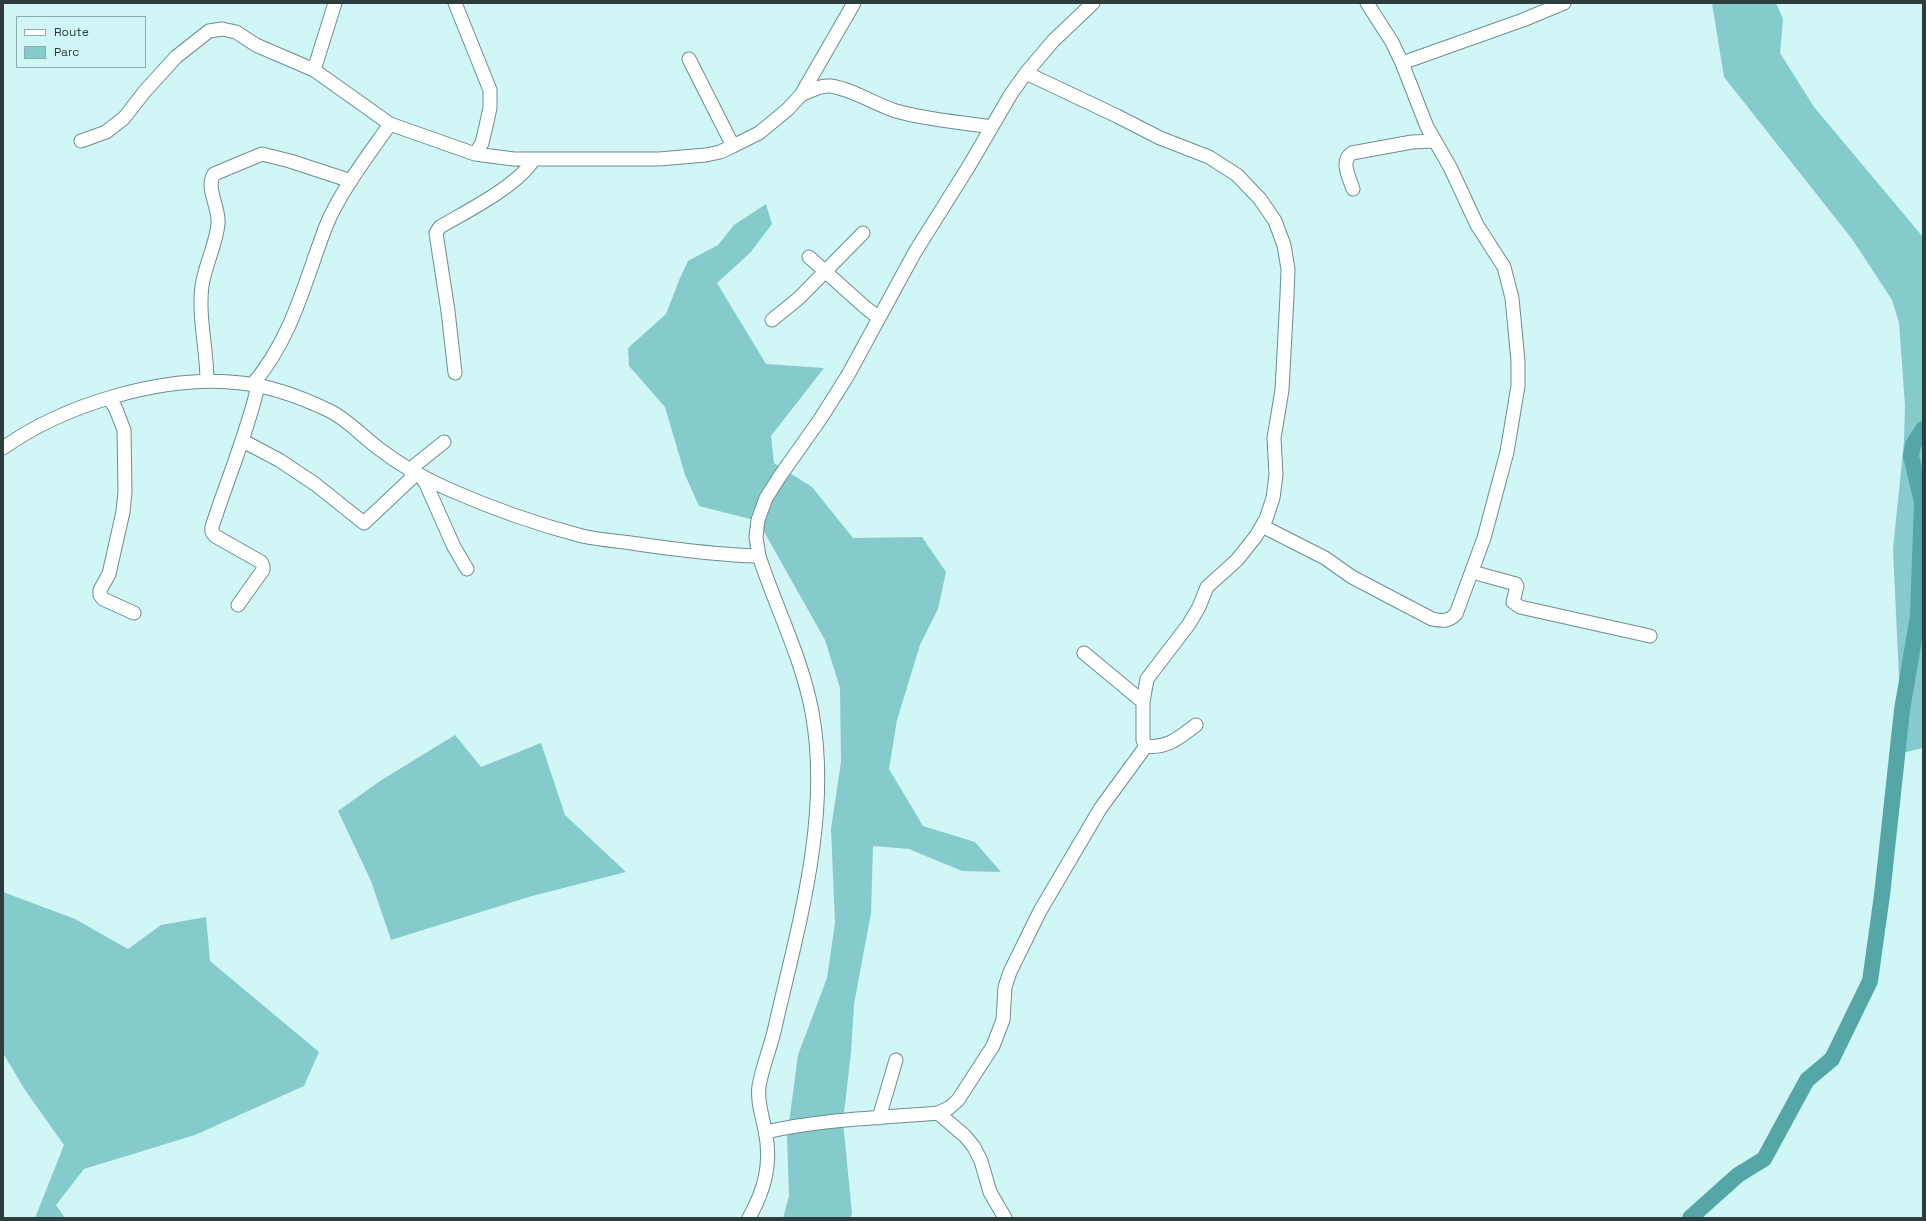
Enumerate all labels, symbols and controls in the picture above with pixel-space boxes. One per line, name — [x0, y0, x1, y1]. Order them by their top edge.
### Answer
legend — [16, 16, 146, 68]
text: Route — [54, 24, 89, 40]
text: Parc — [54, 44, 79, 60]

